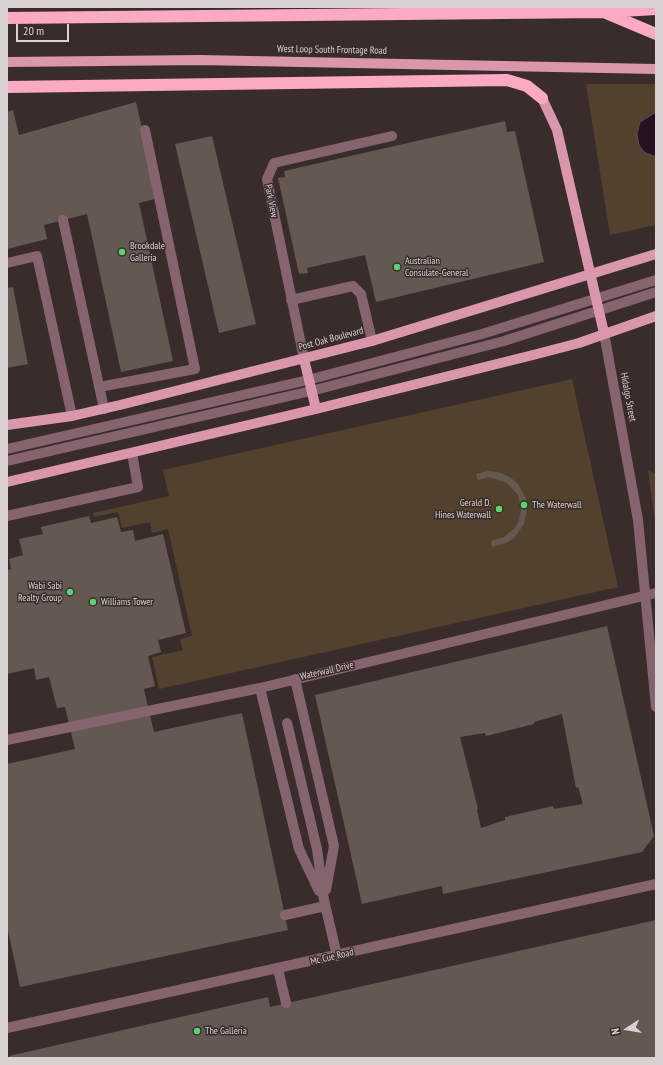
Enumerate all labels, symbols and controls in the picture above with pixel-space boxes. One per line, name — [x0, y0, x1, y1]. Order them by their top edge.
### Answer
scale bar — [18, 16, 71, 42]
text: 20 m — [23, 23, 44, 38]
street label: West Loop South Frontage Road — [277, 43, 387, 57]
street label: Park View — [262, 183, 280, 219]
place label: Brookdale Galleria — [130, 240, 165, 264]
marker: Brookdale Galleria — [117, 247, 127, 257]
place label: Australian Consulate-General — [405, 255, 468, 278]
marker: Australian Consulate-General — [392, 262, 402, 272]
street label: Post Oak Boulevard — [297, 325, 365, 353]
street label: Hidalgo Street — [617, 371, 639, 423]
place label: Gerald D. Hines Waterwall — [435, 497, 491, 520]
place label: The Waterwall — [532, 499, 582, 511]
marker: The Waterwall — [519, 500, 529, 510]
marker: Gerald D. Hines Waterwall — [494, 504, 504, 514]
place label: Wabi Sabi Realty Group — [18, 580, 62, 604]
marker: Wabi Sabi Realty Group — [65, 587, 75, 597]
place label: Williams Tower — [101, 596, 153, 608]
marker: Williams Tower — [88, 597, 98, 607]
street label: Waterwall Drive — [299, 659, 355, 683]
street label: Mc Cue Road — [309, 946, 355, 968]
north arrow — [607, 1009, 647, 1049]
place label: The Galleria — [205, 1025, 247, 1037]
marker: The Galleria — [192, 1026, 202, 1036]
text: N — [608, 1027, 623, 1036]

